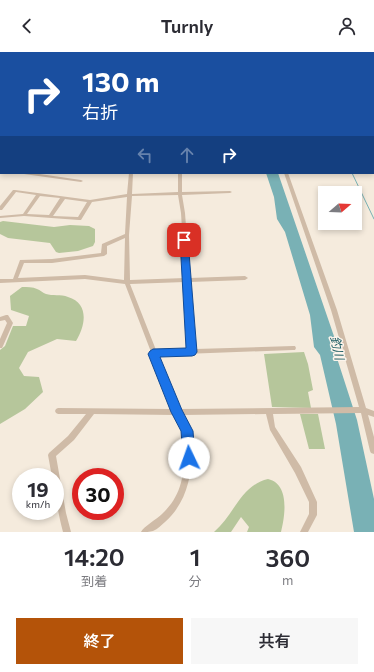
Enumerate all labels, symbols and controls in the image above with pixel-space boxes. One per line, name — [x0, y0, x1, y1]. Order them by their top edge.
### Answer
icon: back — [16, 15, 38, 37]
text: Turnly — [161, 15, 213, 37]
icon: person — [336, 15, 358, 37]
text: 130 m — [82, 64, 159, 98]
icon: right — [16, 68, 68, 120]
text: 右折 — [82, 101, 118, 123]
icon: left — [134, 144, 156, 166]
icon: ahead — [176, 144, 198, 166]
icon: right — [218, 144, 240, 166]
north arrow — [318, 186, 362, 230]
map controls — [318, 186, 362, 230]
pin — [167, 223, 201, 257]
icon: arrive — [173, 229, 195, 251]
water label: 釣川 — [328, 335, 348, 363]
position arrow — [168, 437, 210, 479]
speed limit sign: 30 — [72, 468, 124, 520]
text: 19 — [27, 477, 49, 501]
text: km/h — [26, 498, 50, 510]
text: 14:20 — [64, 542, 125, 571]
text: 1 — [190, 542, 200, 571]
text: 360 — [266, 543, 310, 572]
text: m — [282, 572, 293, 588]
text: 到着 — [81, 573, 107, 589]
text: 分 — [189, 573, 202, 589]
button: 終了 — [16, 618, 183, 664]
button: 共有 — [191, 618, 358, 664]

